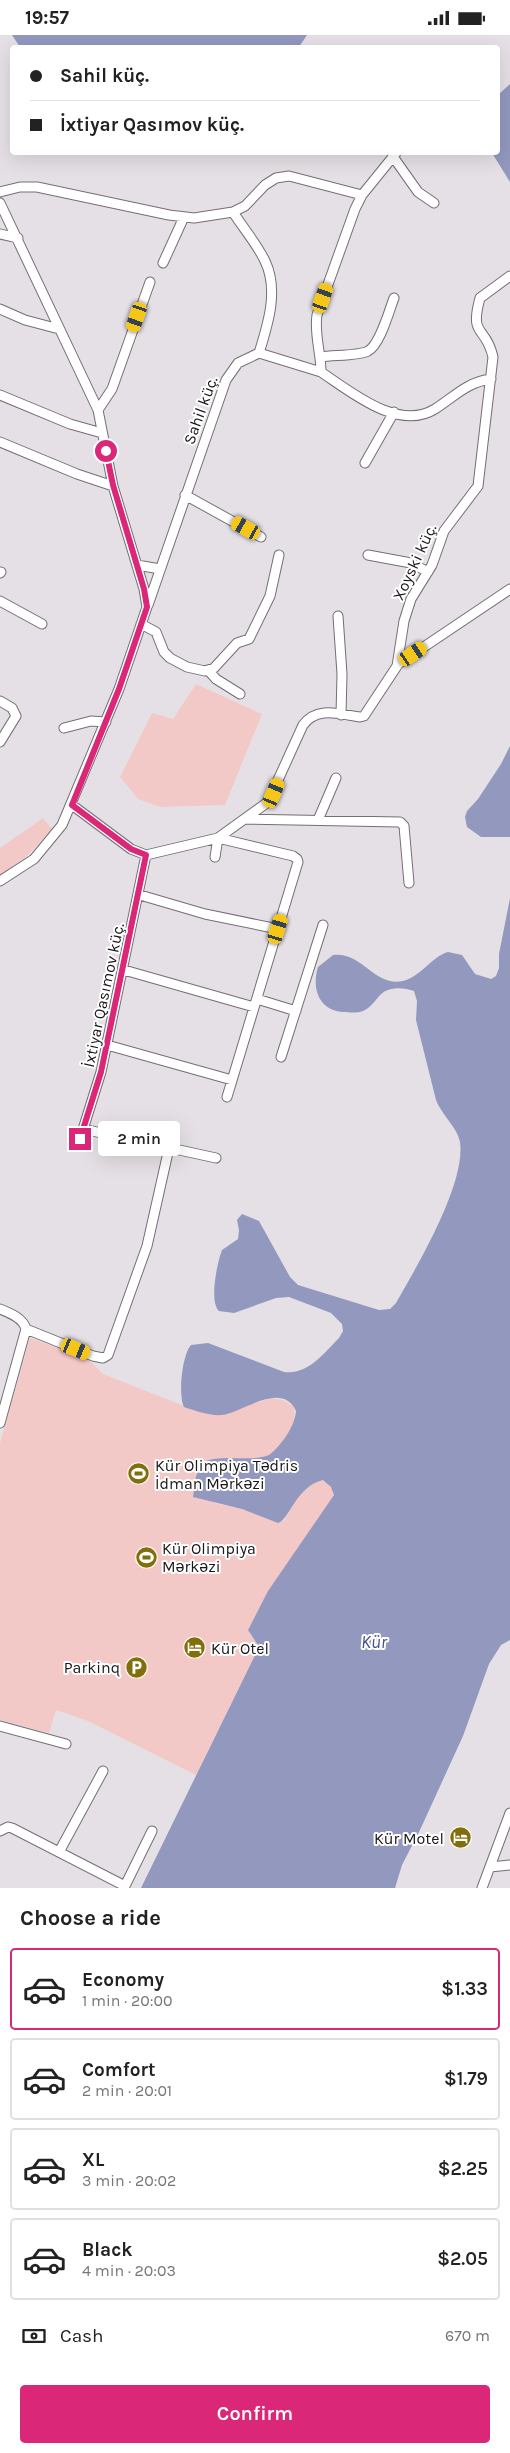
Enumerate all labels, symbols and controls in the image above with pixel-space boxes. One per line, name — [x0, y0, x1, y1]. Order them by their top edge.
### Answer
text: 19:57 — [25, 7, 69, 29]
text: Sahil küç. — [60, 65, 149, 87]
text: İxtiyar Qasımov küç. — [60, 114, 244, 136]
car — [311, 281, 334, 315]
car — [125, 300, 148, 334]
street label: Sahil küç. — [179, 373, 222, 447]
route start — [95, 440, 117, 462]
car — [229, 514, 262, 542]
street label: Xoyski küç. — [388, 521, 441, 604]
car — [396, 639, 429, 669]
car — [261, 776, 286, 810]
car — [266, 912, 289, 946]
street label: İxtiyar Qasımov küç. — [79, 921, 128, 1069]
callout: 2 min — [98, 1121, 180, 1157]
route end — [69, 1128, 91, 1150]
text: 2 min — [117, 1129, 161, 1148]
car — [59, 1336, 92, 1362]
place label: Kür Olimpiya Tədris İdman Mərkəzi — [155, 1456, 298, 1493]
sports icon: Kür Olimpiya Tədris İdman Mərkəzi — [127, 1462, 151, 1486]
place label: Kür Olimpiya Mərkəzi — [162, 1539, 256, 1576]
sports icon: Kür Olimpiya Mərkəzi — [134, 1545, 158, 1569]
water label: Kür — [361, 1631, 388, 1653]
hotel icon: Kür Otel — [183, 1636, 207, 1660]
place label: Kür Otel — [211, 1639, 269, 1658]
parking icon: Parkinq — [124, 1655, 148, 1679]
place label: Parkinq — [64, 1658, 120, 1677]
hotel icon: Kür Motel — [448, 1826, 472, 1850]
place label: Kür Motel — [374, 1829, 444, 1848]
text: Choose a ride — [20, 1905, 161, 1931]
icon: car — [22, 1967, 67, 2012]
text: Economy — [82, 1969, 164, 1991]
text: $1.33 — [441, 1978, 488, 2000]
text: 1 min · 20:00 — [82, 1991, 172, 2010]
icon: car — [22, 2057, 67, 2102]
text: Comfort — [82, 2059, 156, 2081]
text: $1.79 — [444, 2068, 488, 2090]
text: 2 min · 20:01 — [82, 2081, 172, 2100]
icon: car — [22, 2147, 67, 2192]
text: XL — [82, 2149, 104, 2171]
text: $2.25 — [438, 2158, 488, 2180]
text: 3 min · 20:02 — [82, 2171, 176, 2190]
icon: car — [22, 2237, 67, 2282]
text: Black — [82, 2239, 133, 2261]
text: $2.05 — [437, 2248, 488, 2270]
text: 4 min · 20:03 — [82, 2261, 176, 2280]
icon: cash — [20, 2322, 48, 2350]
text: Cash — [60, 2325, 104, 2347]
text: 670 m — [445, 2326, 490, 2345]
button: Confirm — [20, 2385, 490, 2443]

